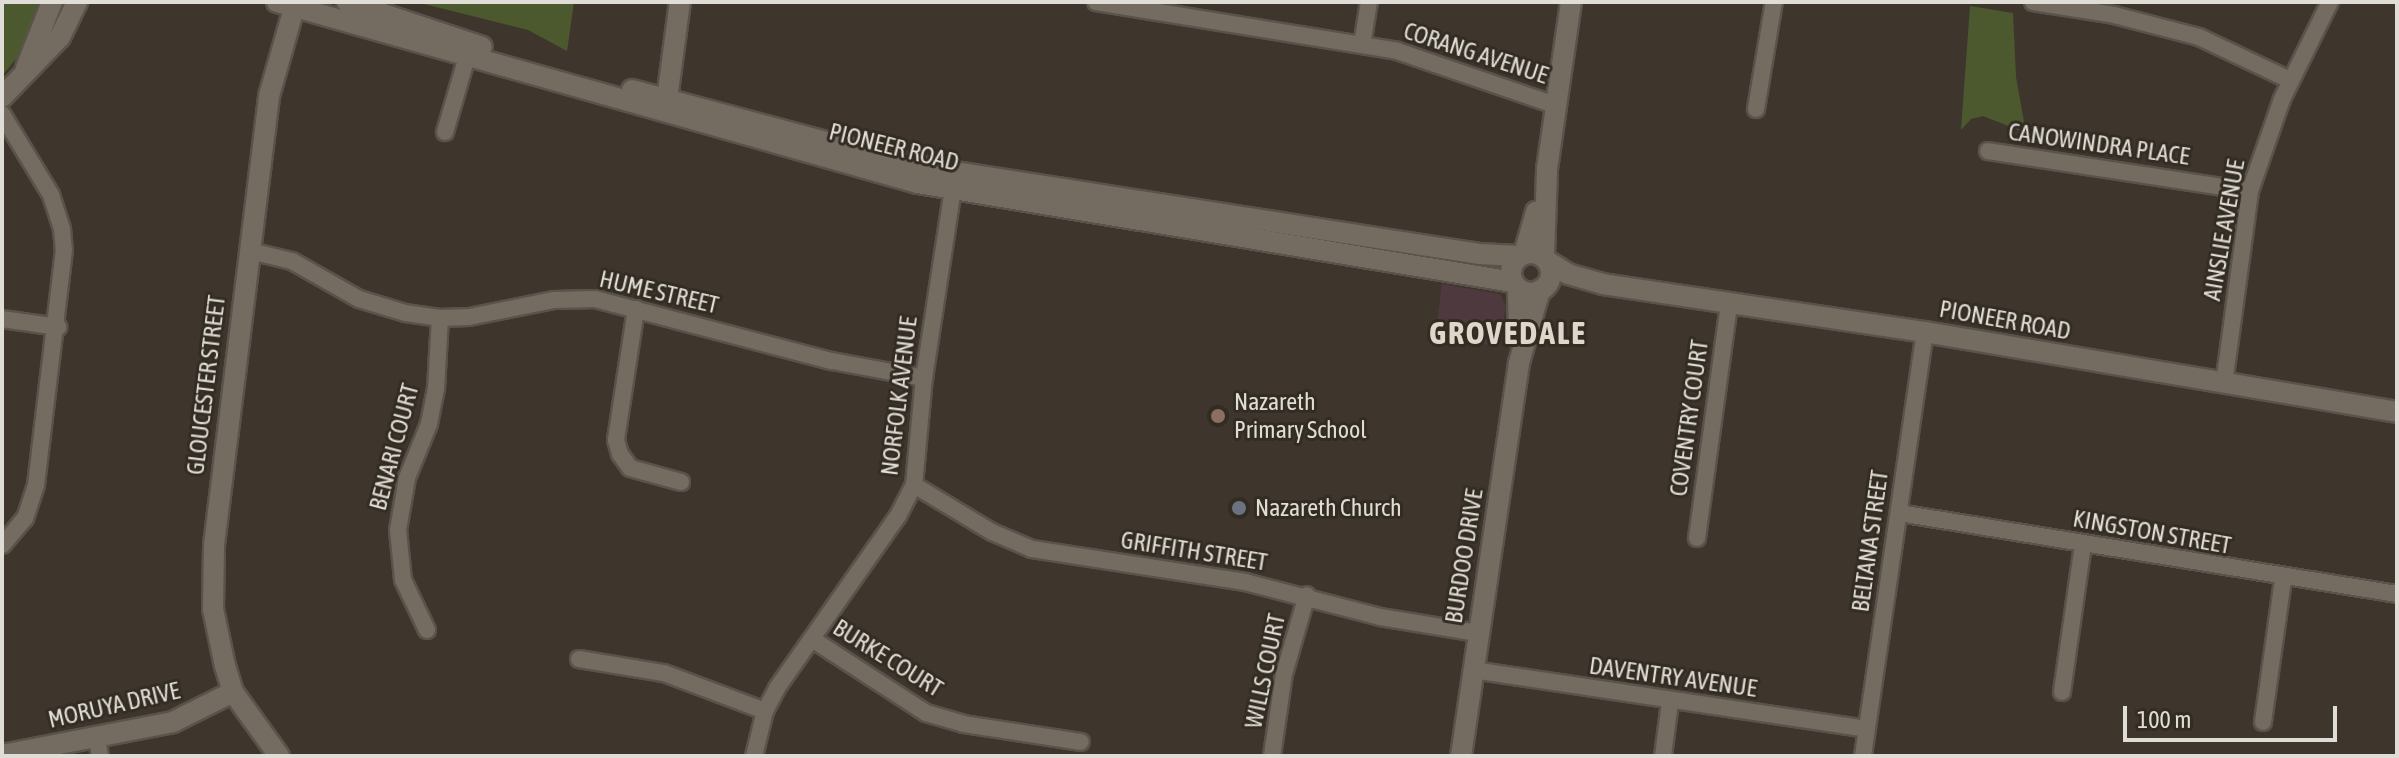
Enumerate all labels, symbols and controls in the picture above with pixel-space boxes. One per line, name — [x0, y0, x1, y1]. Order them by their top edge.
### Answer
street label: CORANG AVENUE — [1400, 16, 1552, 90]
street label: PIONEER ROAD — [826, 117, 962, 177]
street label: CANOWINDRA PLACE — [2007, 117, 2191, 171]
street label: AINSLIE AVENUE — [2197, 157, 2251, 303]
street label: HUME STREET — [597, 264, 721, 320]
street label: GLOUCESTER STREET — [181, 294, 231, 476]
street label: PIONEER ROAD — [1937, 294, 2073, 346]
district label: GROVEDALE — [1429, 314, 1587, 352]
street label: NORFOLK AVENUE — [875, 315, 923, 477]
street label: COVENTRY COURT — [1664, 338, 1714, 498]
street label: BENARI COURT — [363, 381, 425, 513]
place label: Nazareth Primary School — [1234, 388, 1367, 444]
marker: Nazareth Primary School — [1209, 407, 1227, 425]
street label: BELTANA STREET — [1846, 468, 1894, 614]
street label: BURDOO DRIVE — [1439, 487, 1489, 625]
place label: Nazareth Church — [1255, 494, 1402, 522]
marker: Nazareth Church — [1230, 499, 1248, 517]
street label: KINGSTON STREET — [2071, 504, 2233, 560]
street label: GRIFFITH STREET — [1119, 525, 1269, 577]
street label: WILLS COURT — [1239, 611, 1291, 731]
street label: BURKE COURT — [828, 613, 948, 703]
street label: DAVENTRY AVENUE — [1587, 651, 1759, 703]
street label: MORUYA DRIVE — [45, 676, 183, 734]
scale bar — [2127, 690, 2341, 740]
text: 100 m — [2137, 706, 2191, 733]

